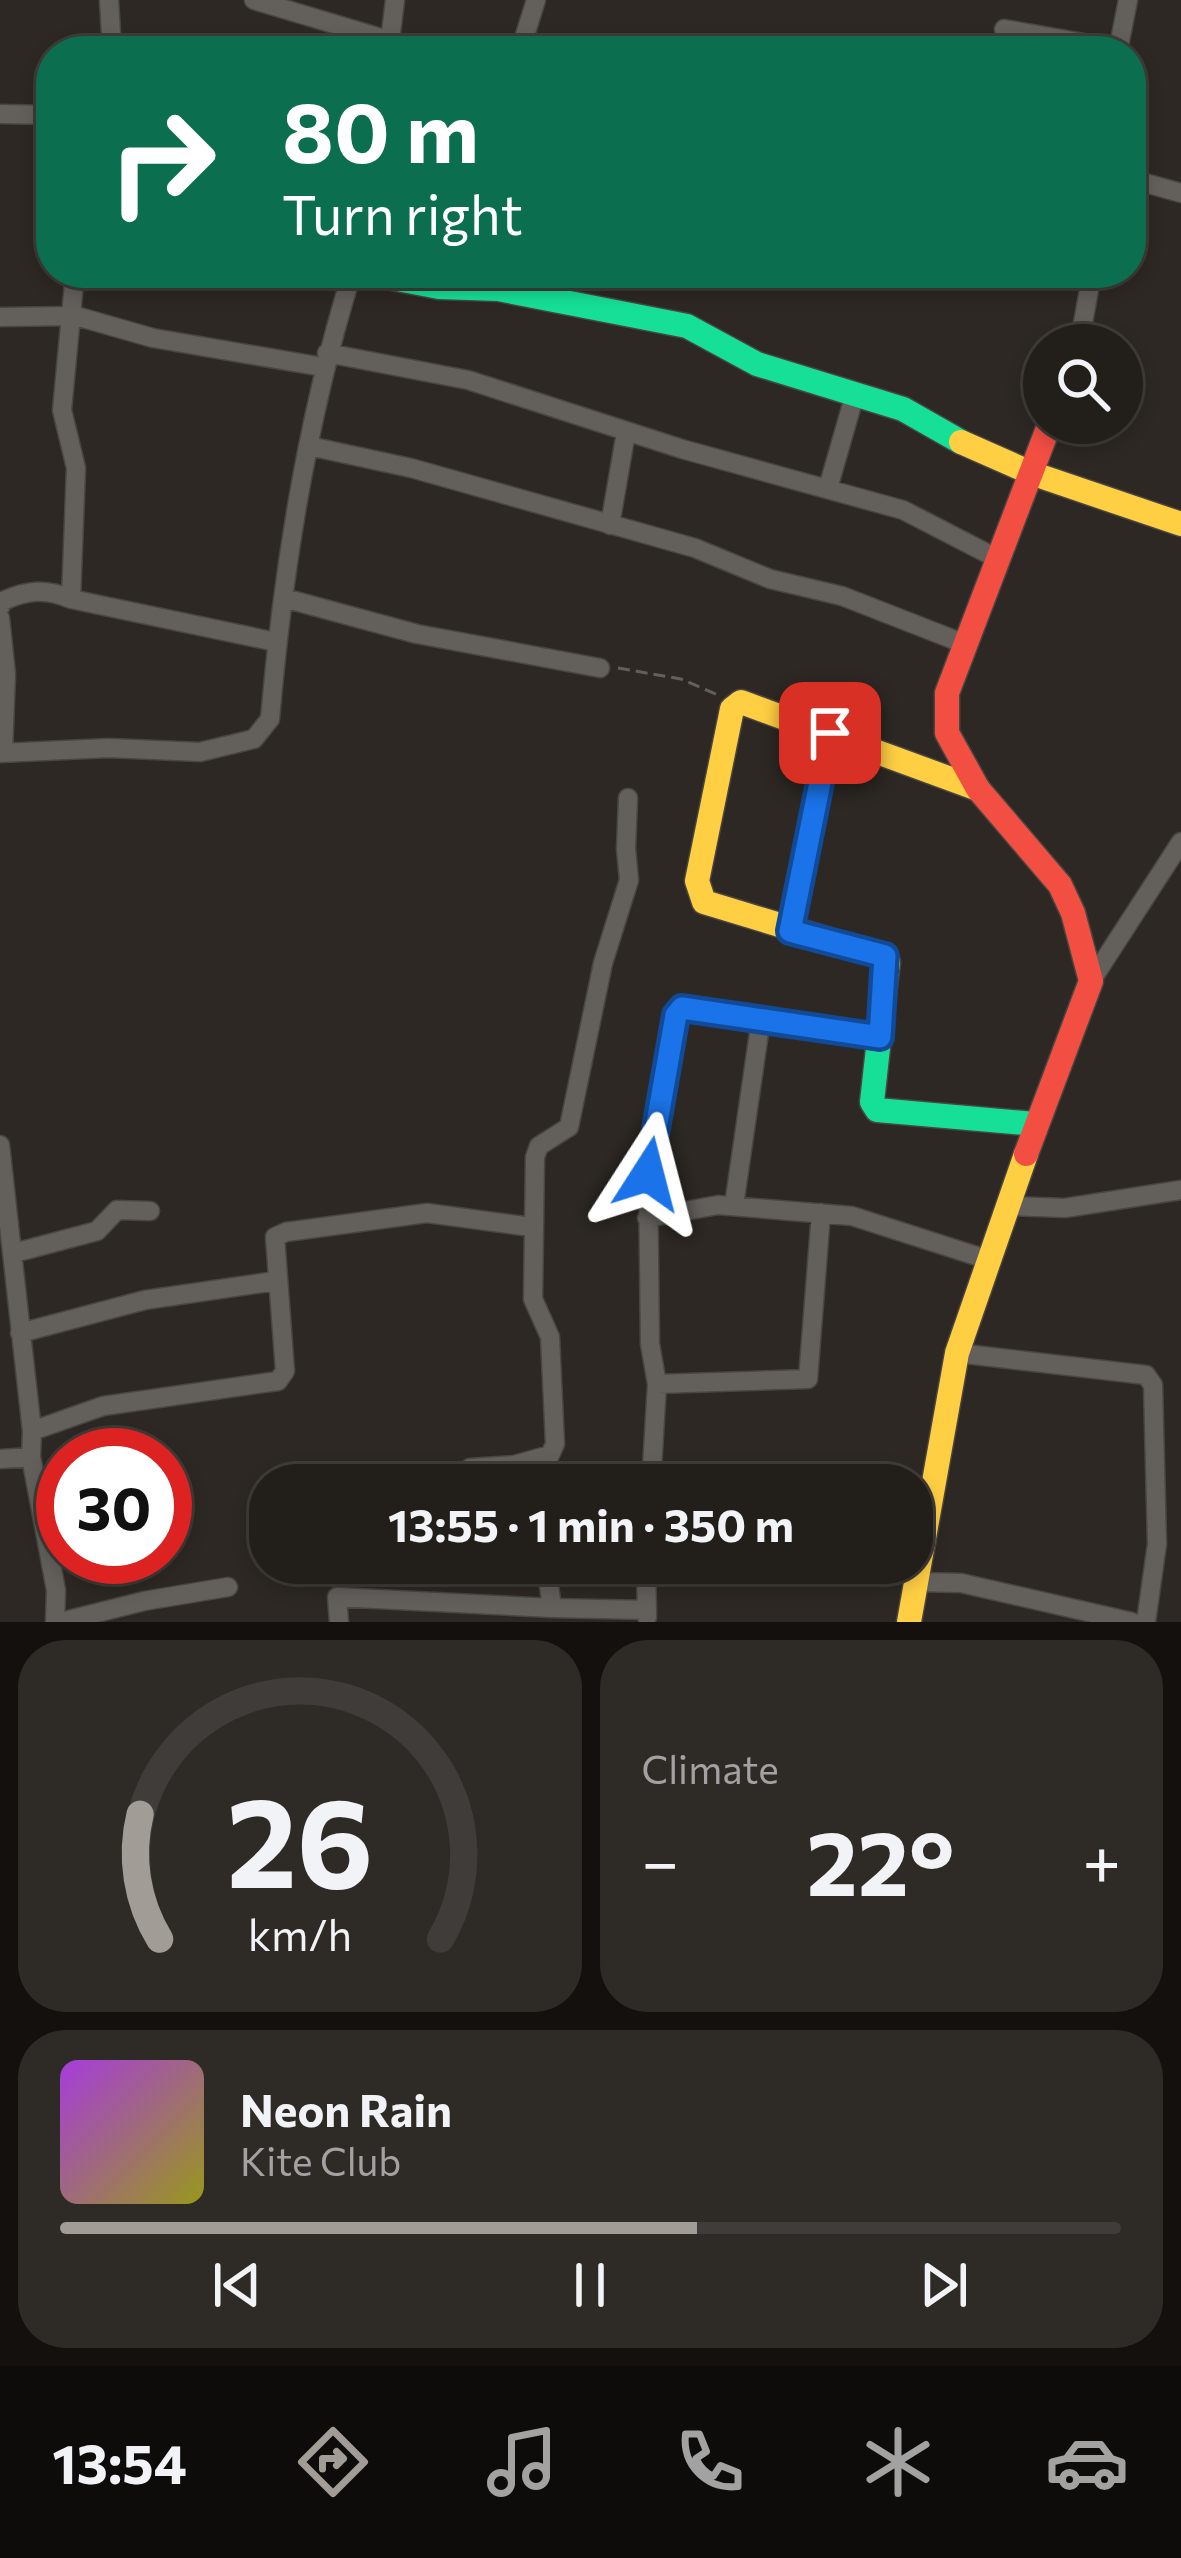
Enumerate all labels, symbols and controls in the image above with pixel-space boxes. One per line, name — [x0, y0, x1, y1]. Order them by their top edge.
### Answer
text: 80 m — [282, 78, 479, 180]
icon: right — [84, 84, 240, 240]
text: Turn right — [282, 180, 523, 246]
map controls — [1023, 324, 1143, 444]
button: search — [1023, 324, 1143, 444]
pin — [779, 682, 881, 784]
icon: arrive — [797, 700, 863, 766]
position arrow — [585, 1111, 711, 1237]
speed limit sign: 30 — [36, 1428, 192, 1584]
text: 13:55 · 1 min · 350 m — [388, 1496, 794, 1551]
text: Climate — [642, 1744, 779, 1792]
text: 26 — [226, 1761, 373, 1914]
text: 22° — [806, 1804, 955, 1915]
text: − — [642, 1819, 679, 1900]
text: + — [1082, 1819, 1121, 1900]
text: km/h — [248, 1907, 352, 1960]
text: Neon Rain — [240, 2081, 452, 2136]
text: Kite Club — [240, 2136, 401, 2184]
icon: previous — [204, 2252, 270, 2318]
icon: pause — [557, 2252, 623, 2318]
icon: next — [911, 2252, 977, 2318]
icon: directions — [291, 2420, 375, 2504]
icon: music — [480, 2420, 564, 2504]
icon: phone — [668, 2420, 752, 2504]
icon: climate — [856, 2420, 940, 2504]
icon: car — [1045, 2420, 1129, 2504]
text: 13:54 — [52, 2429, 187, 2495]

